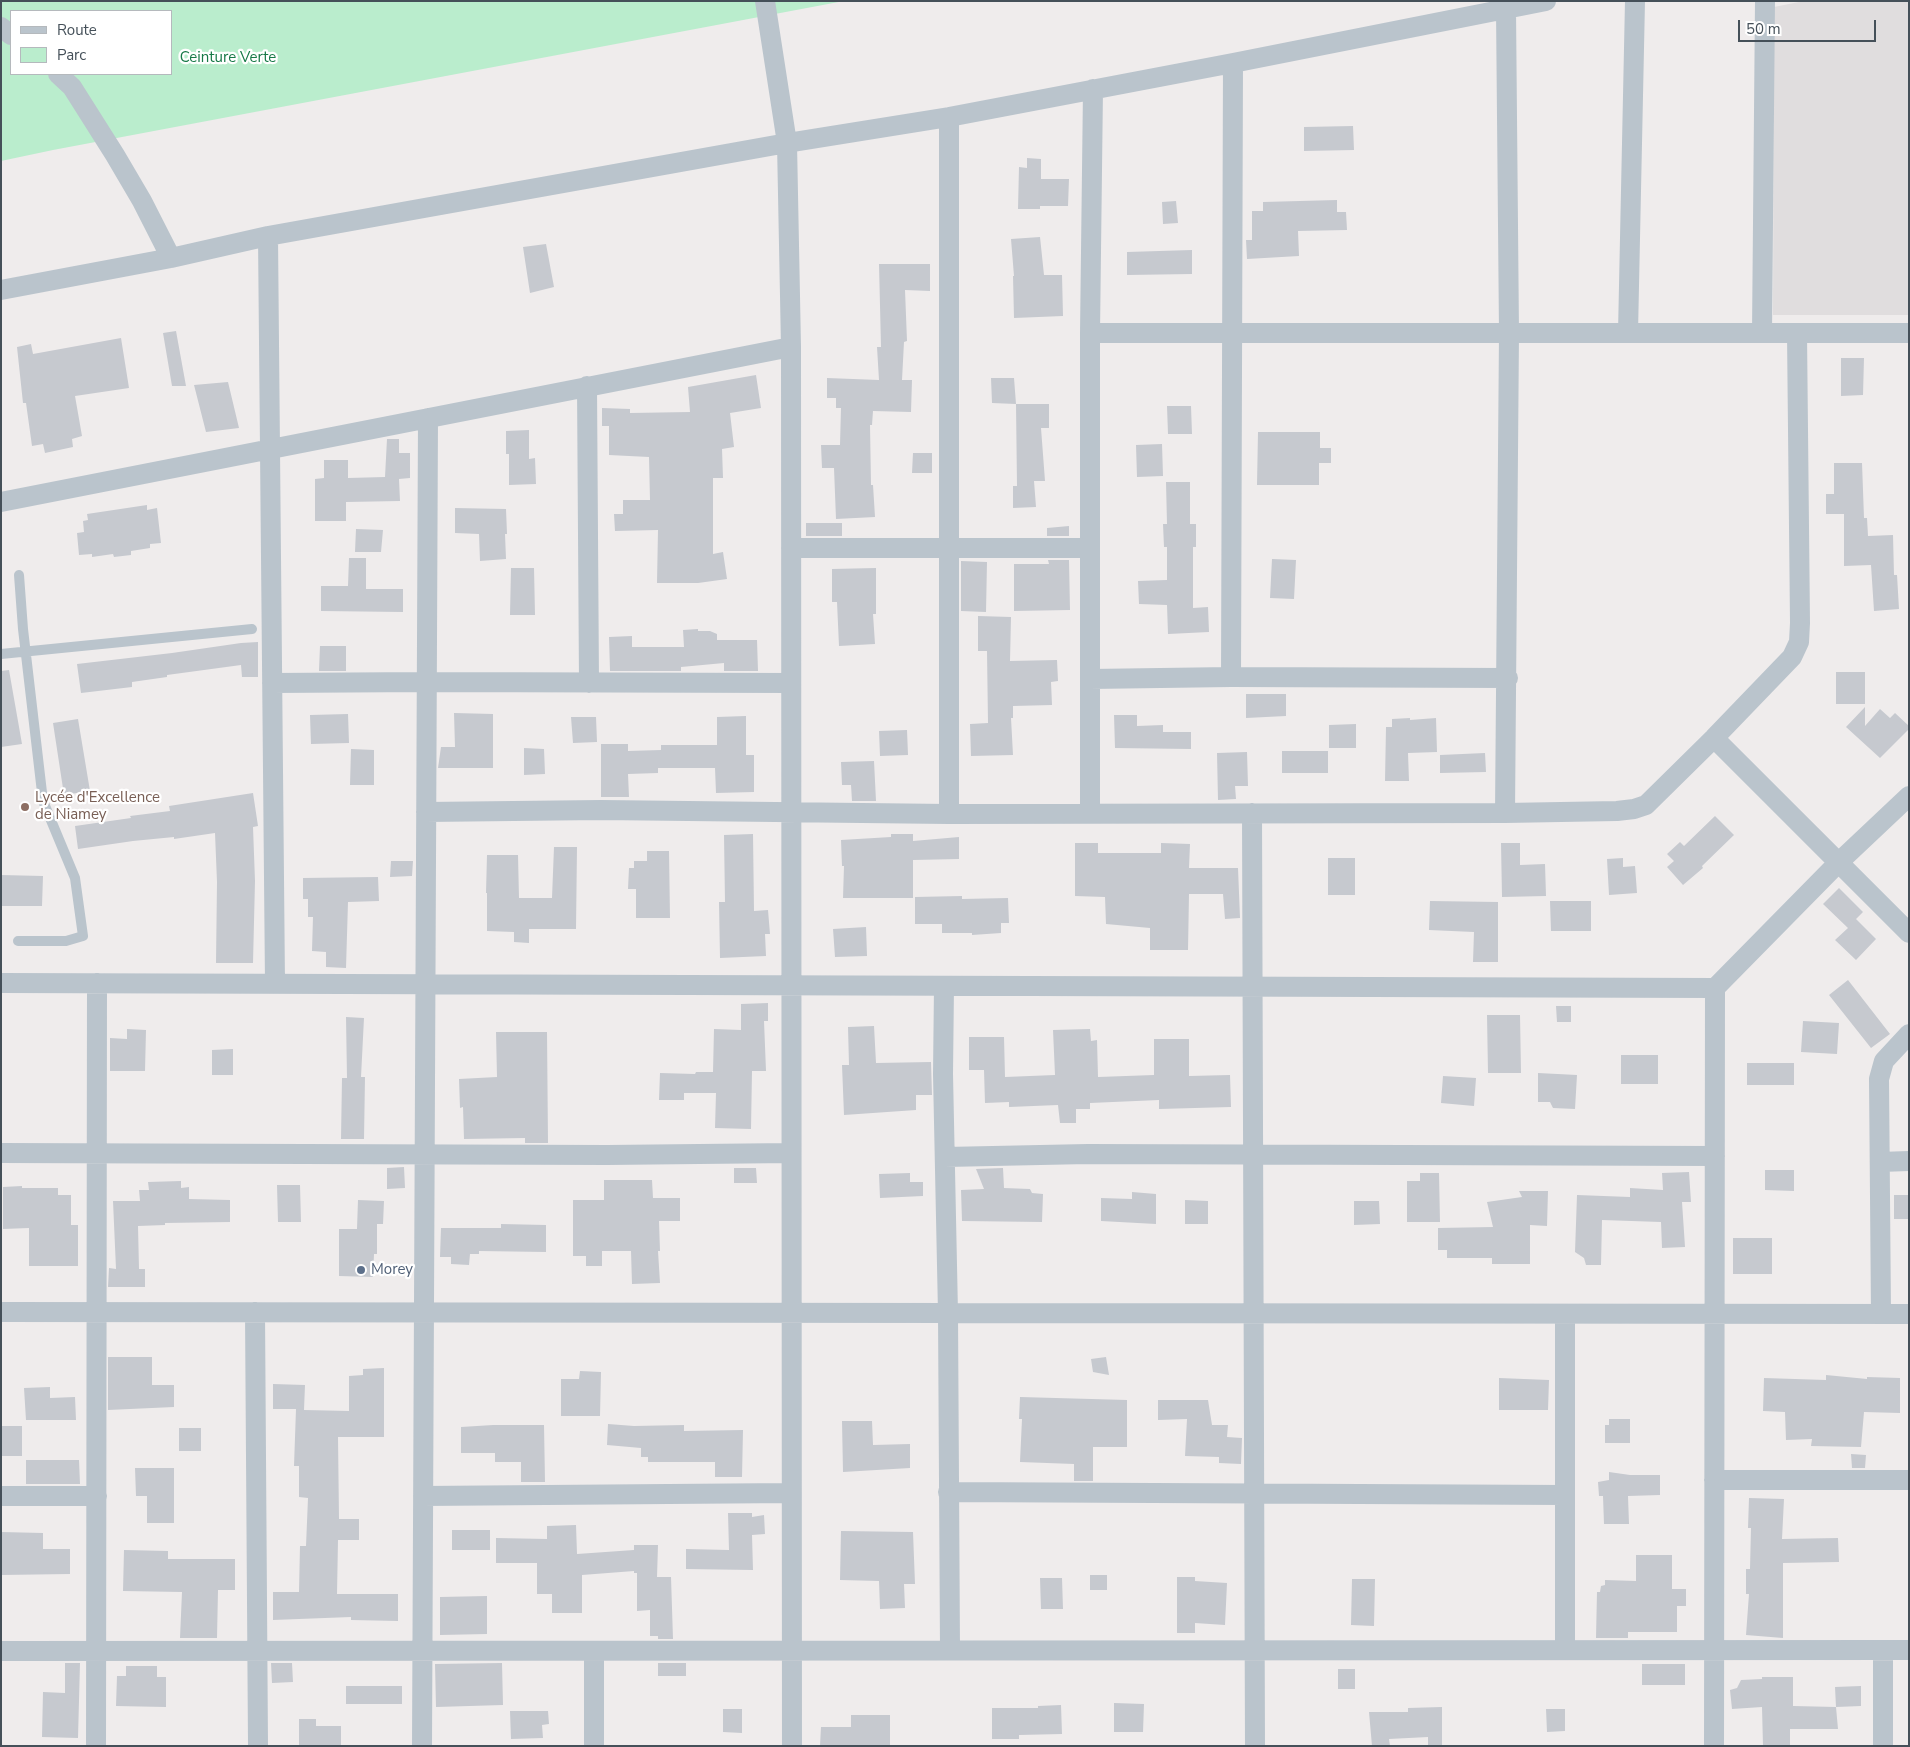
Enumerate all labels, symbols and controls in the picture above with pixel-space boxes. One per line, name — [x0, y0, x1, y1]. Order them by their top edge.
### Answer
legend — [10, 10, 172, 75]
scale bar — [1740, 10, 1878, 42]
text: 50 m — [1746, 19, 1781, 39]
text: Route — [57, 20, 97, 40]
text: Parc — [57, 45, 86, 65]
park label: Ceinture Verte — [180, 49, 276, 67]
place label: Lycée d'Excellence de Niamey — [35, 789, 160, 824]
marker: Lycée d'Excellence de Niamey — [19, 801, 31, 813]
place label: Morey — [371, 1261, 413, 1279]
marker: Morey — [355, 1264, 367, 1276]

